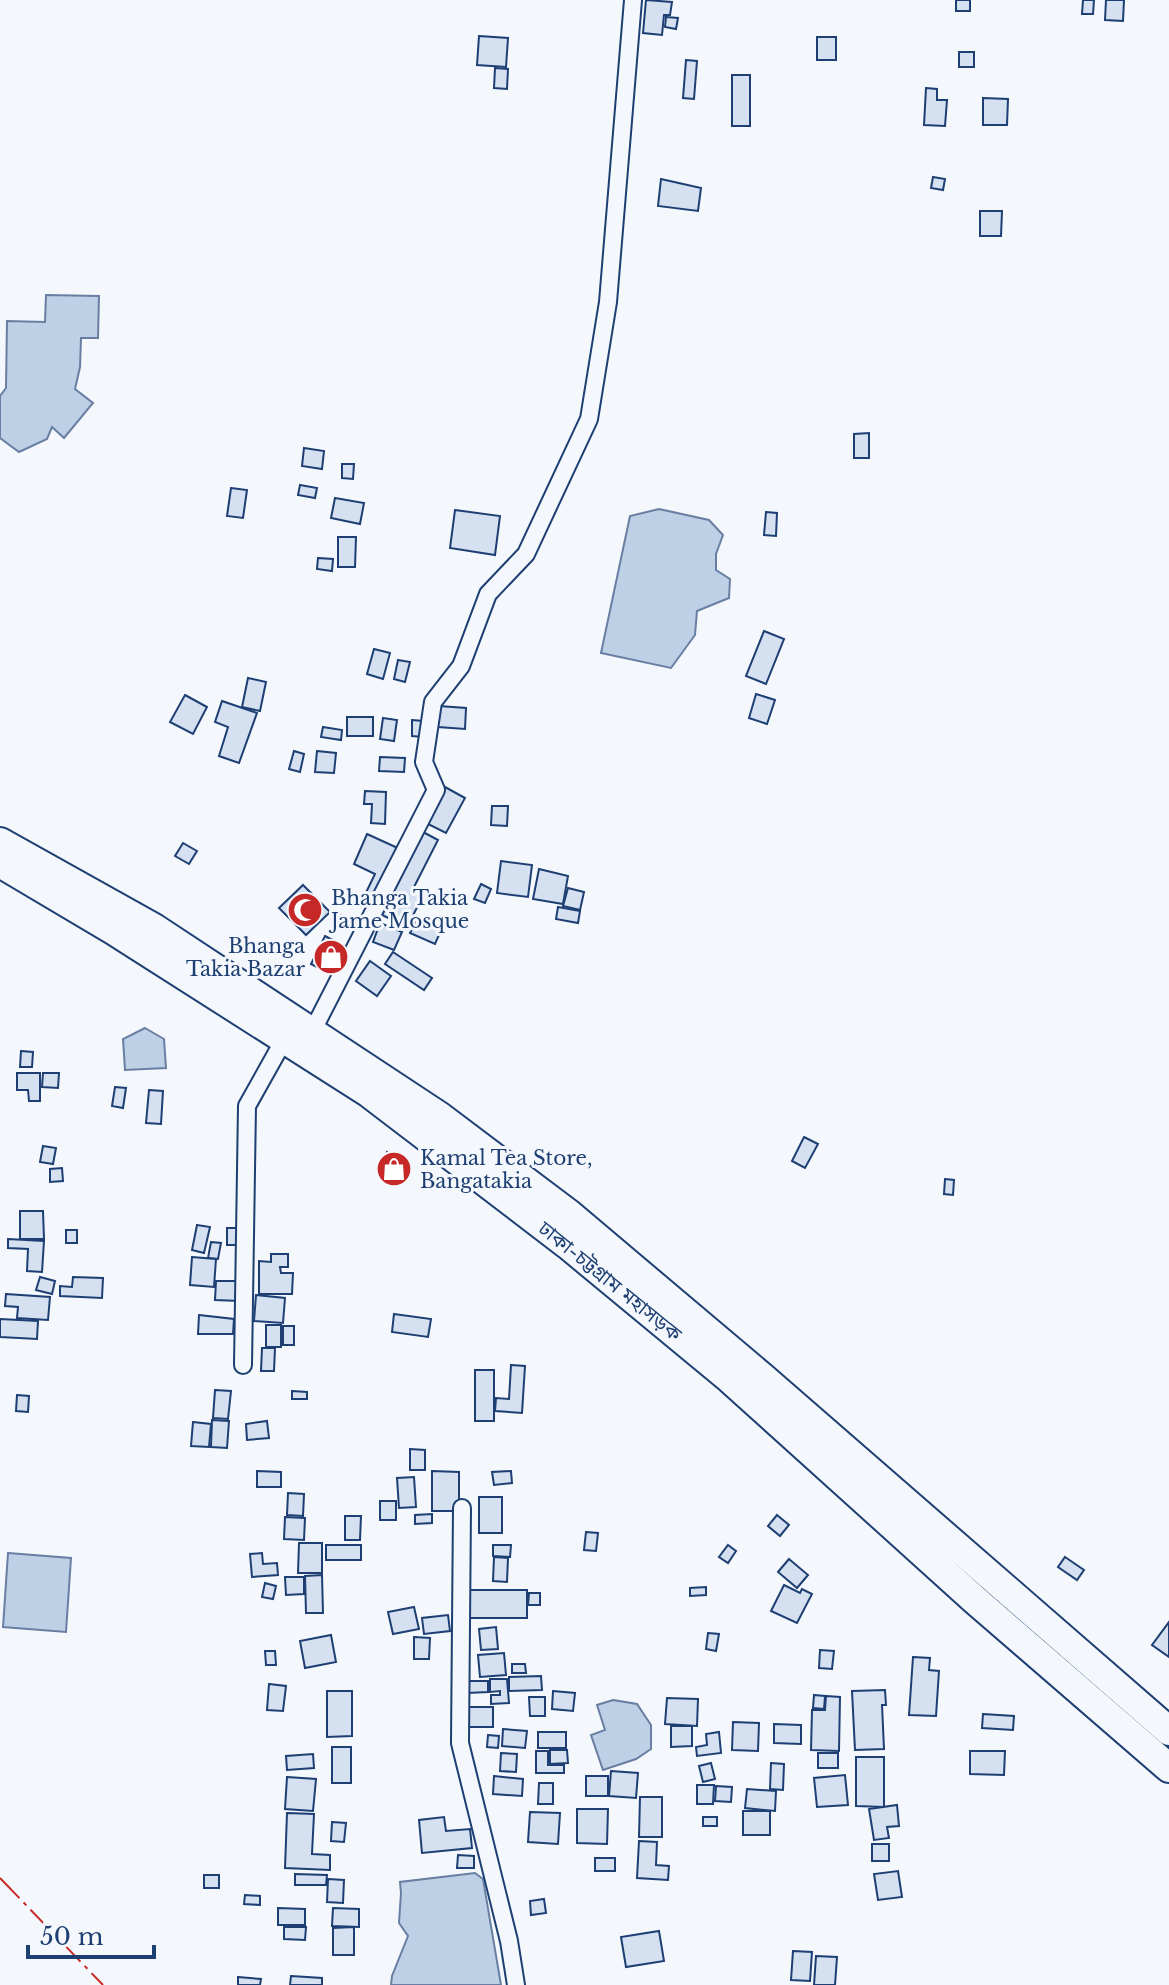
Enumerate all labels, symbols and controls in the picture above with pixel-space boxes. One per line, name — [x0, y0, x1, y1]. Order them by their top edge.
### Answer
place label: Bhanga Takia Jame Mosque — [328, 886, 469, 933]
mosque icon: Bhanga Takia Jame Mosque — [286, 891, 324, 929]
place label: Bhanga Takia Bazar — [186, 934, 306, 981]
shop icon: Bhanga Takia Bazar — [312, 938, 350, 976]
place label: Kamal Tea Store, Bangatakia — [420, 1146, 592, 1193]
shop icon: Kamal Tea Store, Bangatakia — [375, 1150, 413, 1188]
street label: ঢাকা-চট্টগ্রাম মহাসড়ক — [533, 1215, 687, 1347]
scale bar — [28, 1909, 154, 1959]
text: 50 m — [40, 1922, 104, 1951]

